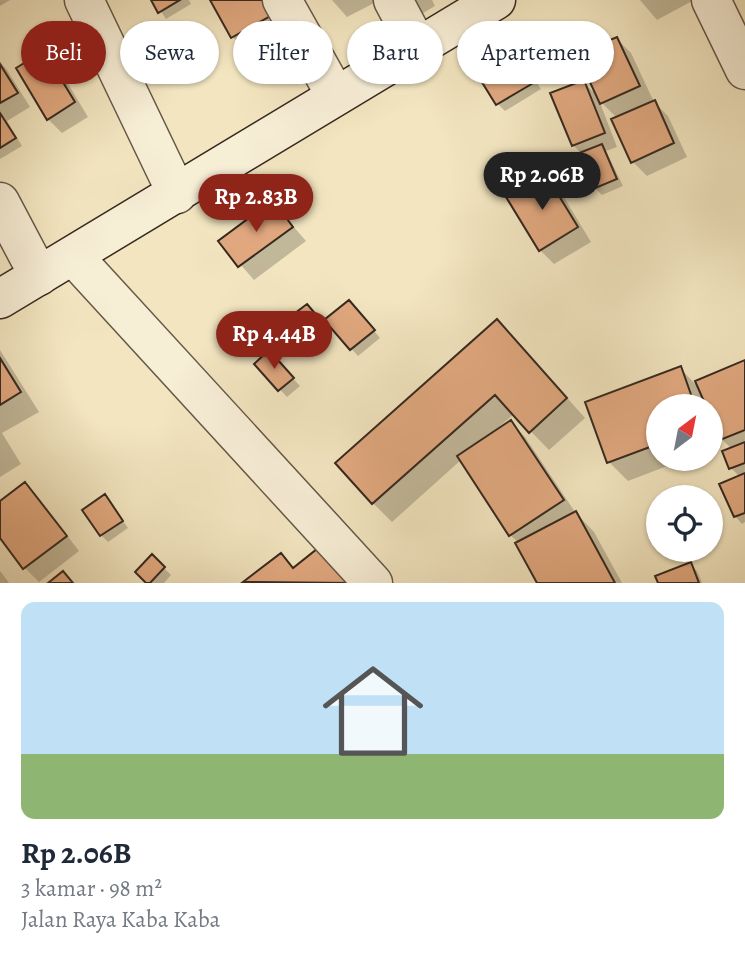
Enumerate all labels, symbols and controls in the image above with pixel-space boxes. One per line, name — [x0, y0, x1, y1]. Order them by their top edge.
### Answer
chip: Beli — [21, 21, 106, 84]
chip: Sewa — [120, 21, 219, 84]
chip: Filter — [233, 21, 333, 84]
chip: Baru — [347, 21, 443, 84]
chip: Apartemen — [457, 21, 614, 84]
pin: Rp 2.06B — [470, 152, 614, 212]
text: Rp 2.06B — [500, 159, 584, 190]
pin: Rp 2.83B — [184, 174, 328, 234]
text: Rp 2.83B — [214, 181, 298, 212]
pin: Rp 4.44B — [202, 312, 346, 371]
text: Rp 4.44B — [232, 318, 316, 349]
north arrow — [646, 394, 723, 471]
map controls — [646, 394, 723, 562]
button: locate — [646, 485, 723, 562]
icon: home — [310, 648, 436, 774]
text: Rp 2.06B — [21, 833, 132, 873]
text: 3 kamar · 98 m² — [21, 873, 162, 904]
text: Jalan Raya Kaba Kaba — [21, 904, 220, 935]

